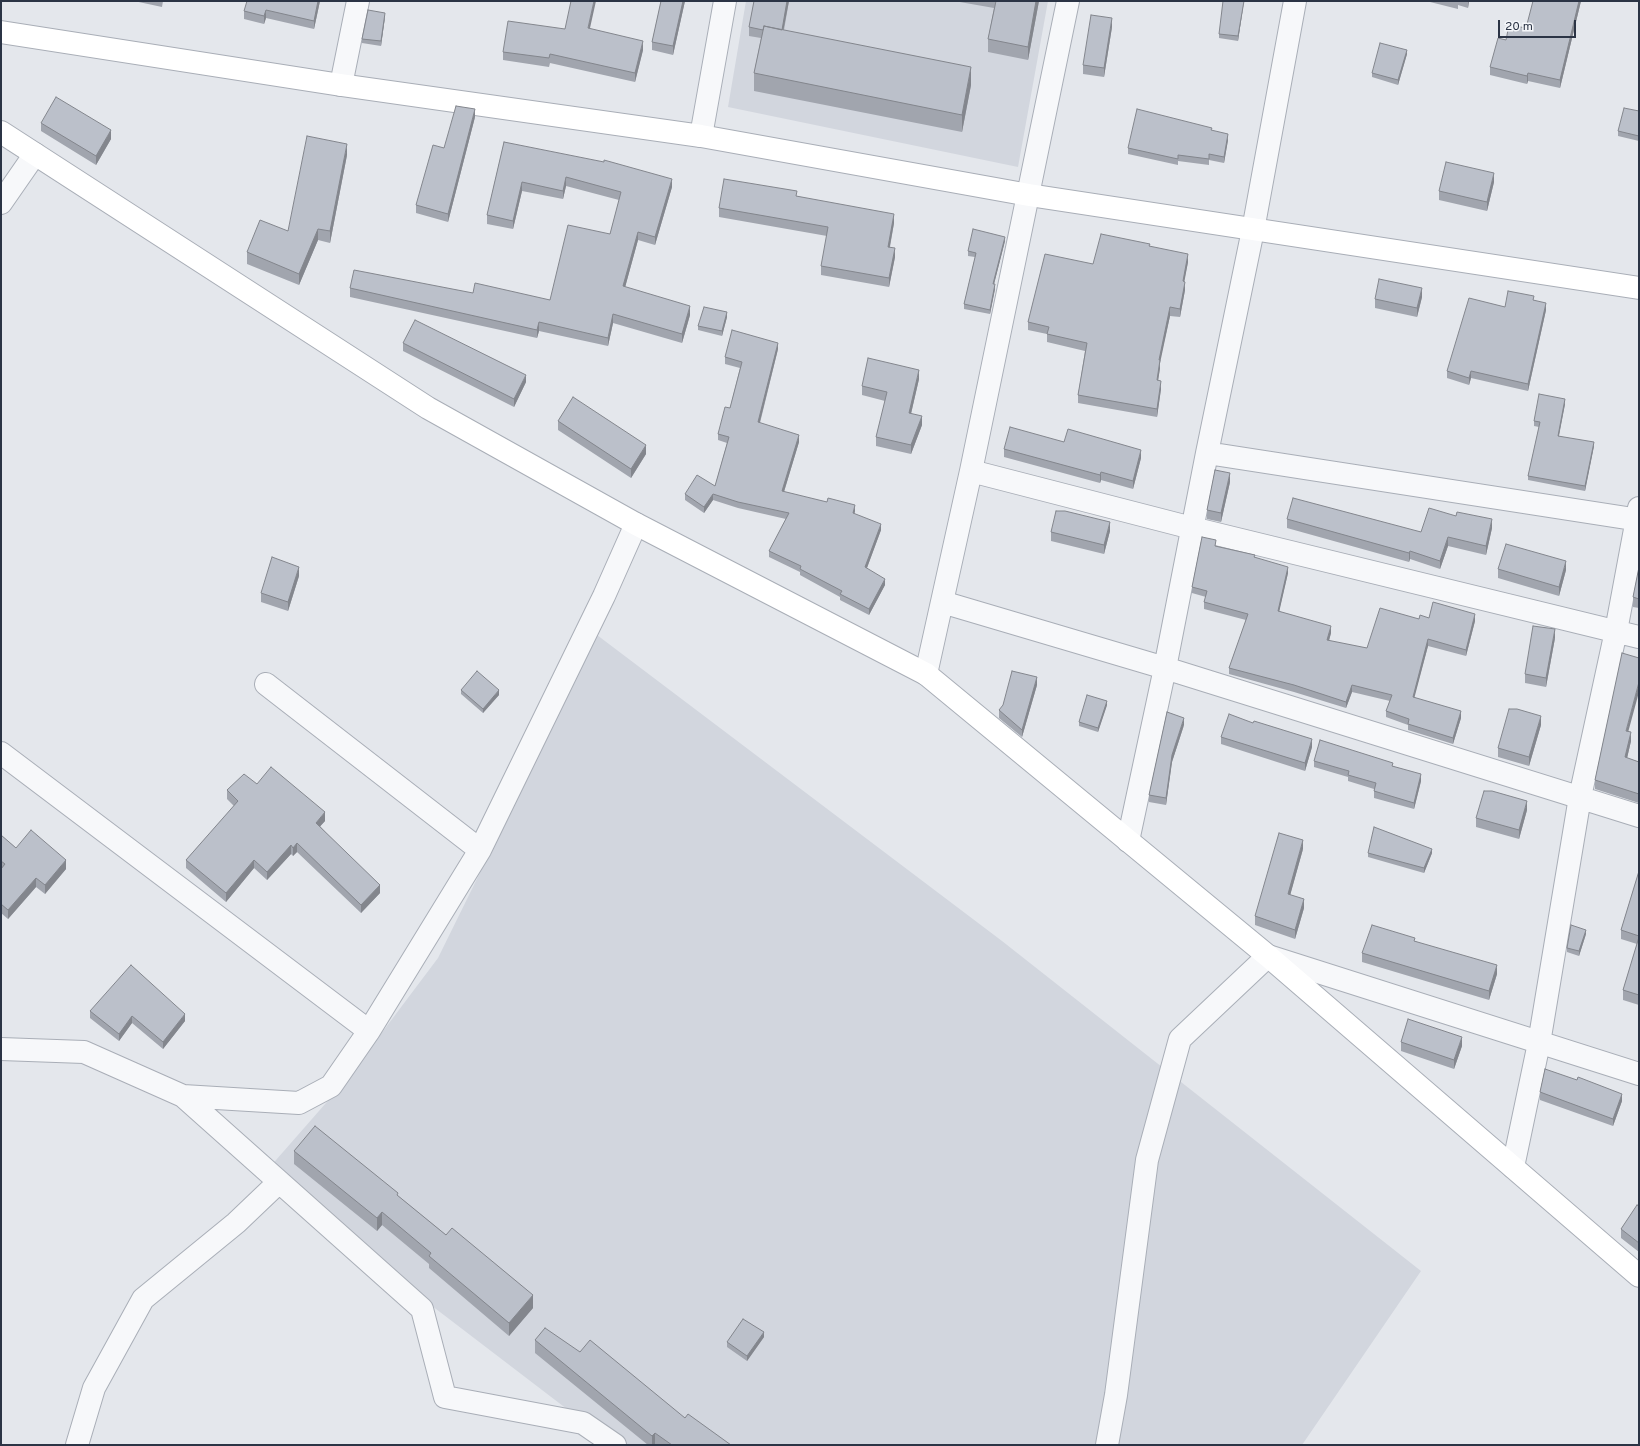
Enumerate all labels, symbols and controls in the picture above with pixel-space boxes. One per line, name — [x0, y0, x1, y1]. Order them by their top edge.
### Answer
scale bar — [1500, 12, 1578, 38]
text: 20 m — [1505, 19, 1533, 35]

